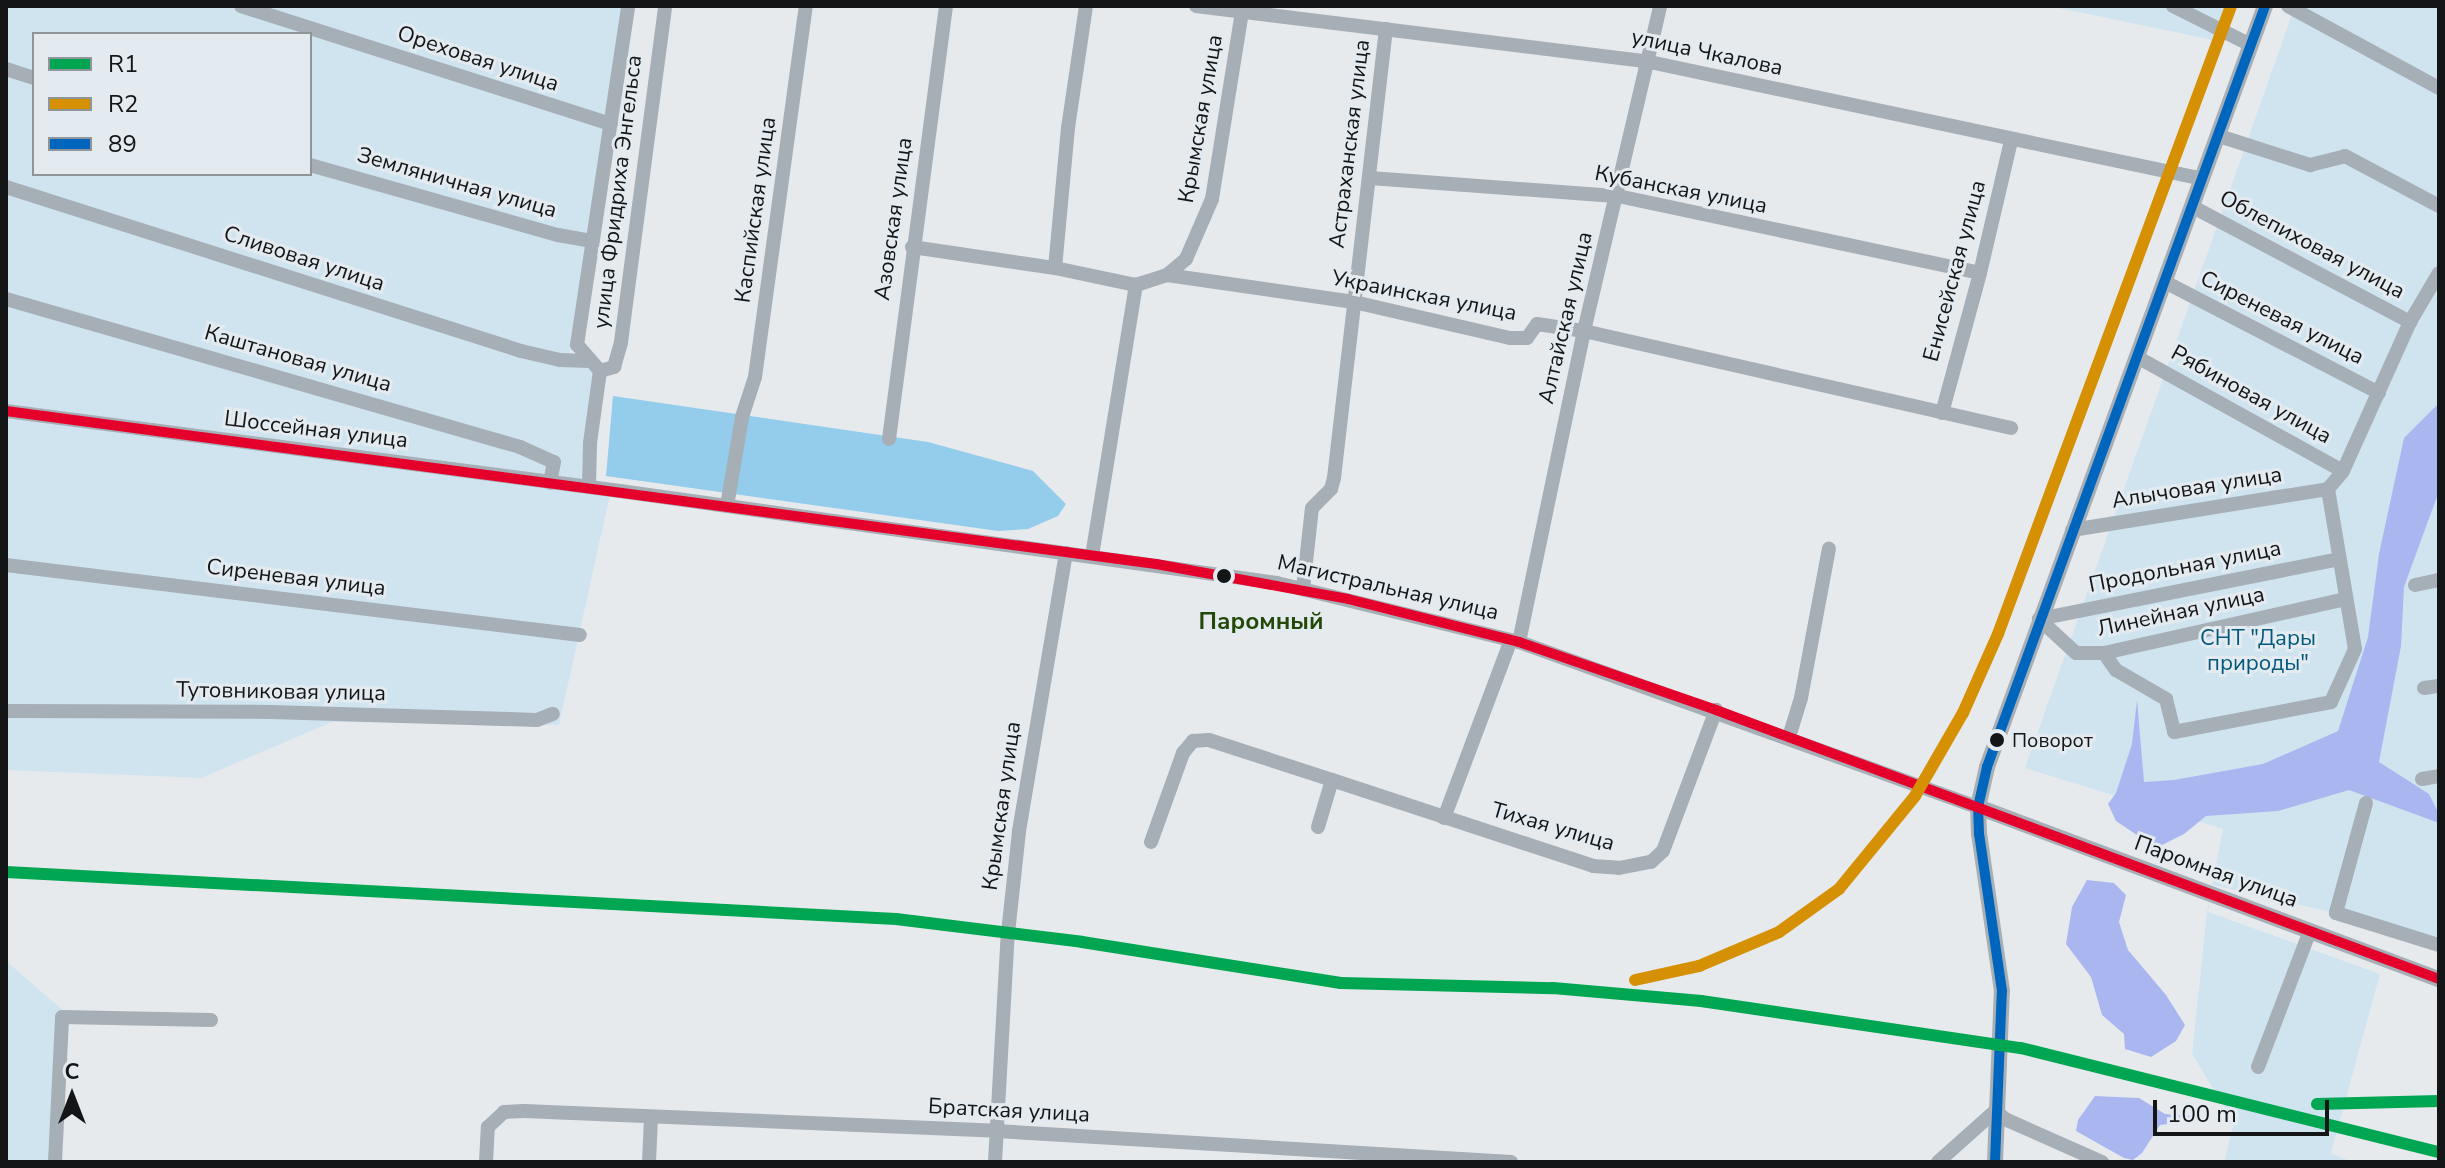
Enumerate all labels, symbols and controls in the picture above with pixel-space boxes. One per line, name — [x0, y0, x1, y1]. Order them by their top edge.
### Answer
street label: Ореховая улица — [394, 20, 562, 98]
street label: улица Чкалова — [1629, 24, 1785, 82]
legend — [32, 32, 312, 176]
street label: Крымская улица — [1173, 33, 1229, 205]
street label: Астраханская улица — [1324, 38, 1376, 250]
text: R1 — [108, 48, 138, 80]
street label: улица Фридриха Энгельса — [588, 54, 648, 330]
text: R2 — [108, 88, 138, 120]
street label: Каспийская улица — [730, 115, 782, 305]
text: 89 — [108, 128, 137, 160]
street label: Азовская улица — [870, 136, 918, 302]
street label: Земляничная улица — [354, 142, 560, 224]
street label: Кубанская улица — [1593, 160, 1769, 220]
street label: Енисейская улица — [1918, 178, 1992, 364]
street label: Облепиховая улица — [2215, 185, 2409, 305]
street label: Сливовая улица — [220, 221, 388, 297]
street label: Алтайская улица — [1533, 229, 1599, 407]
street label: Украинская улица — [1329, 265, 1519, 327]
street label: Сиреневая улица — [2196, 265, 2368, 371]
street label: Каштановая улица — [201, 320, 395, 398]
street label: Рябиновая улица — [2166, 340, 2336, 450]
street label: Шоссейная улица — [223, 406, 409, 454]
street label: Алычовая улица — [2110, 462, 2284, 514]
street label: Продольная улица — [2087, 535, 2283, 599]
street label: Магистральная улица — [1275, 550, 1501, 626]
street label: Сиреневая улица — [205, 554, 387, 602]
unlabelled marker — [1216, 568, 1232, 584]
street label: Линейная улица — [2095, 581, 2267, 643]
district label: Паромный — [1199, 608, 1323, 636]
park label: СНТ "Дары природы" — [2200, 625, 2316, 676]
street label: Тутовниковая улица — [176, 677, 386, 707]
street label: Крымская улица — [977, 720, 1027, 892]
place label: Поворот — [2012, 728, 2093, 752]
marker: Поворот — [1989, 732, 2005, 748]
street label: Тихая улица — [1488, 797, 1618, 857]
street label: Паромная улица — [2131, 830, 2301, 914]
north arrow — [32, 1056, 112, 1136]
text: С — [65, 1057, 79, 1087]
scale bar — [2157, 1084, 2333, 1134]
street label: Братская улица — [927, 1094, 1091, 1128]
text: 100 m — [2167, 1098, 2237, 1130]

